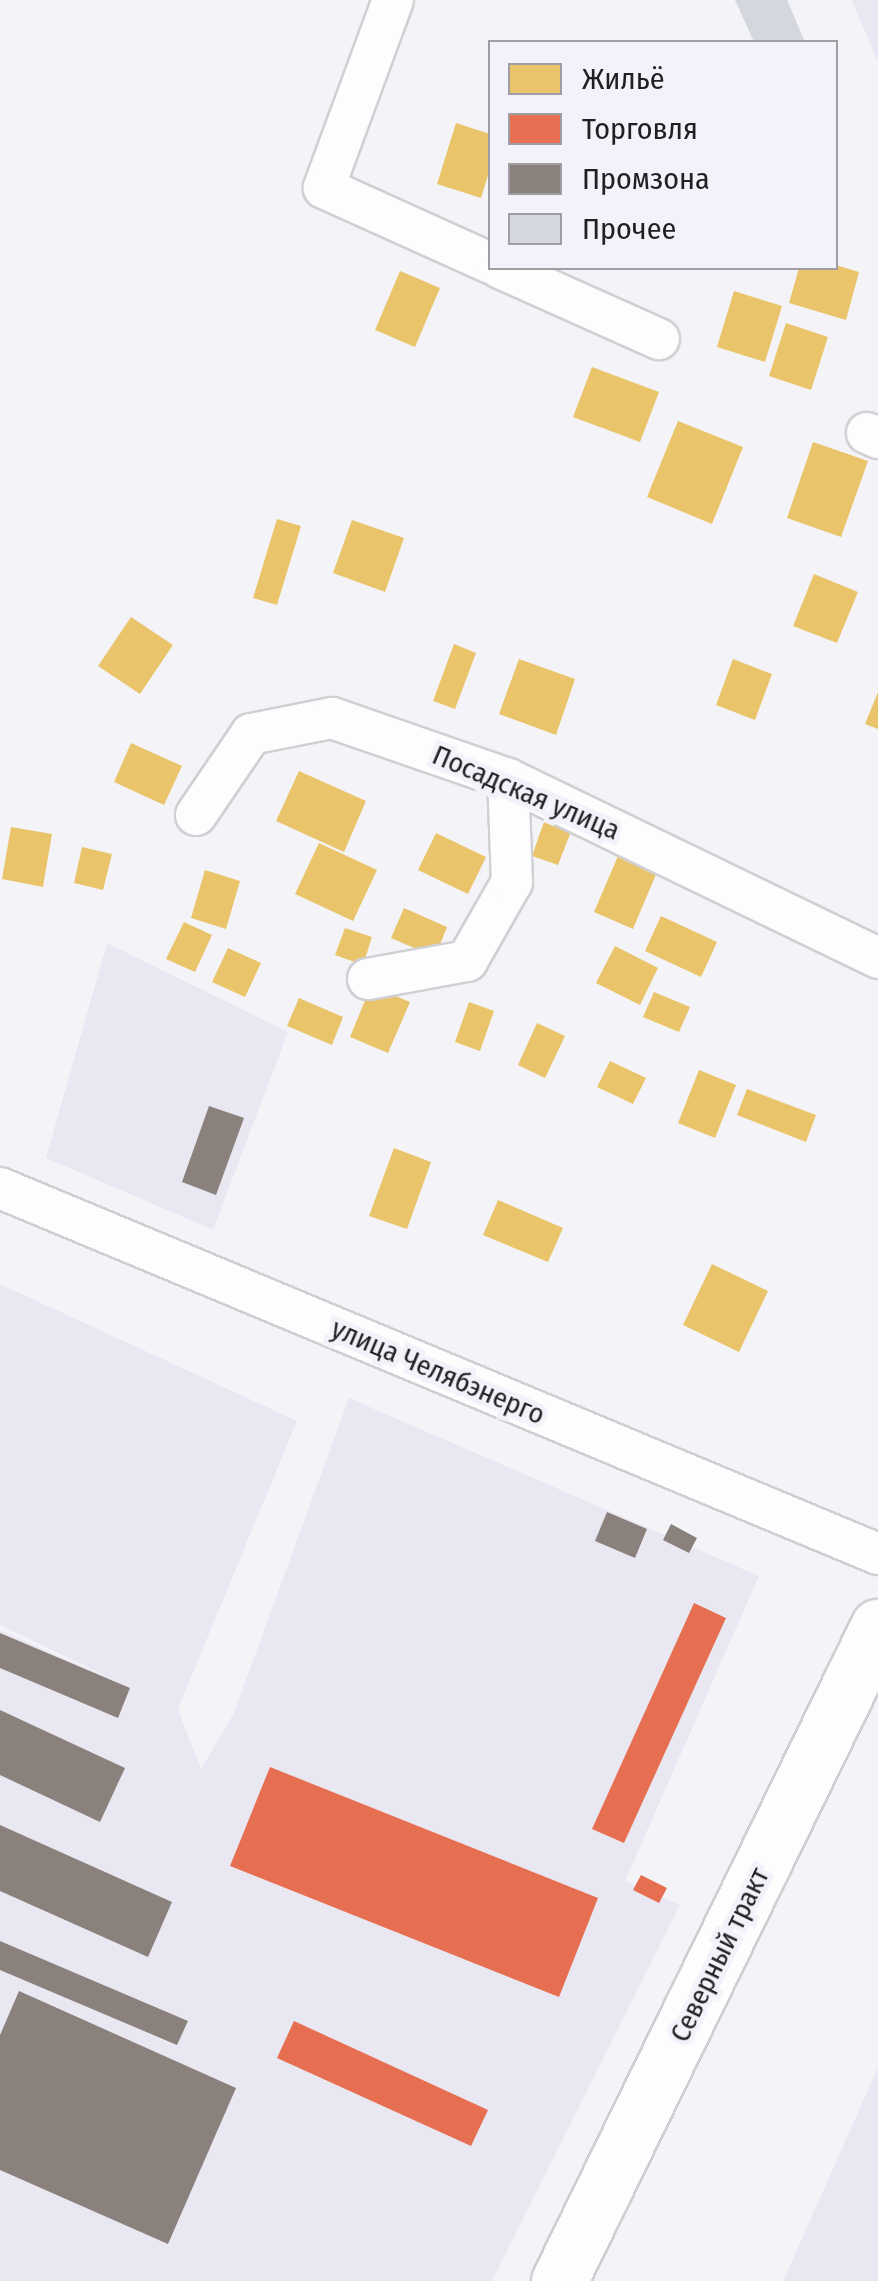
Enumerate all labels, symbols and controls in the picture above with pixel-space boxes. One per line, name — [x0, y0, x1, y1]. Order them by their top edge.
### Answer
legend — [488, 40, 838, 270]
text: Жильё — [582, 61, 665, 97]
text: Торговля — [582, 111, 698, 147]
text: Промзона — [582, 161, 710, 197]
text: Прочее — [582, 211, 676, 247]
street label: Посадская улица — [427, 738, 625, 848]
street label: улица Челябэнерго — [326, 1312, 550, 1432]
street label: Северный тракт — [663, 1862, 777, 2048]

